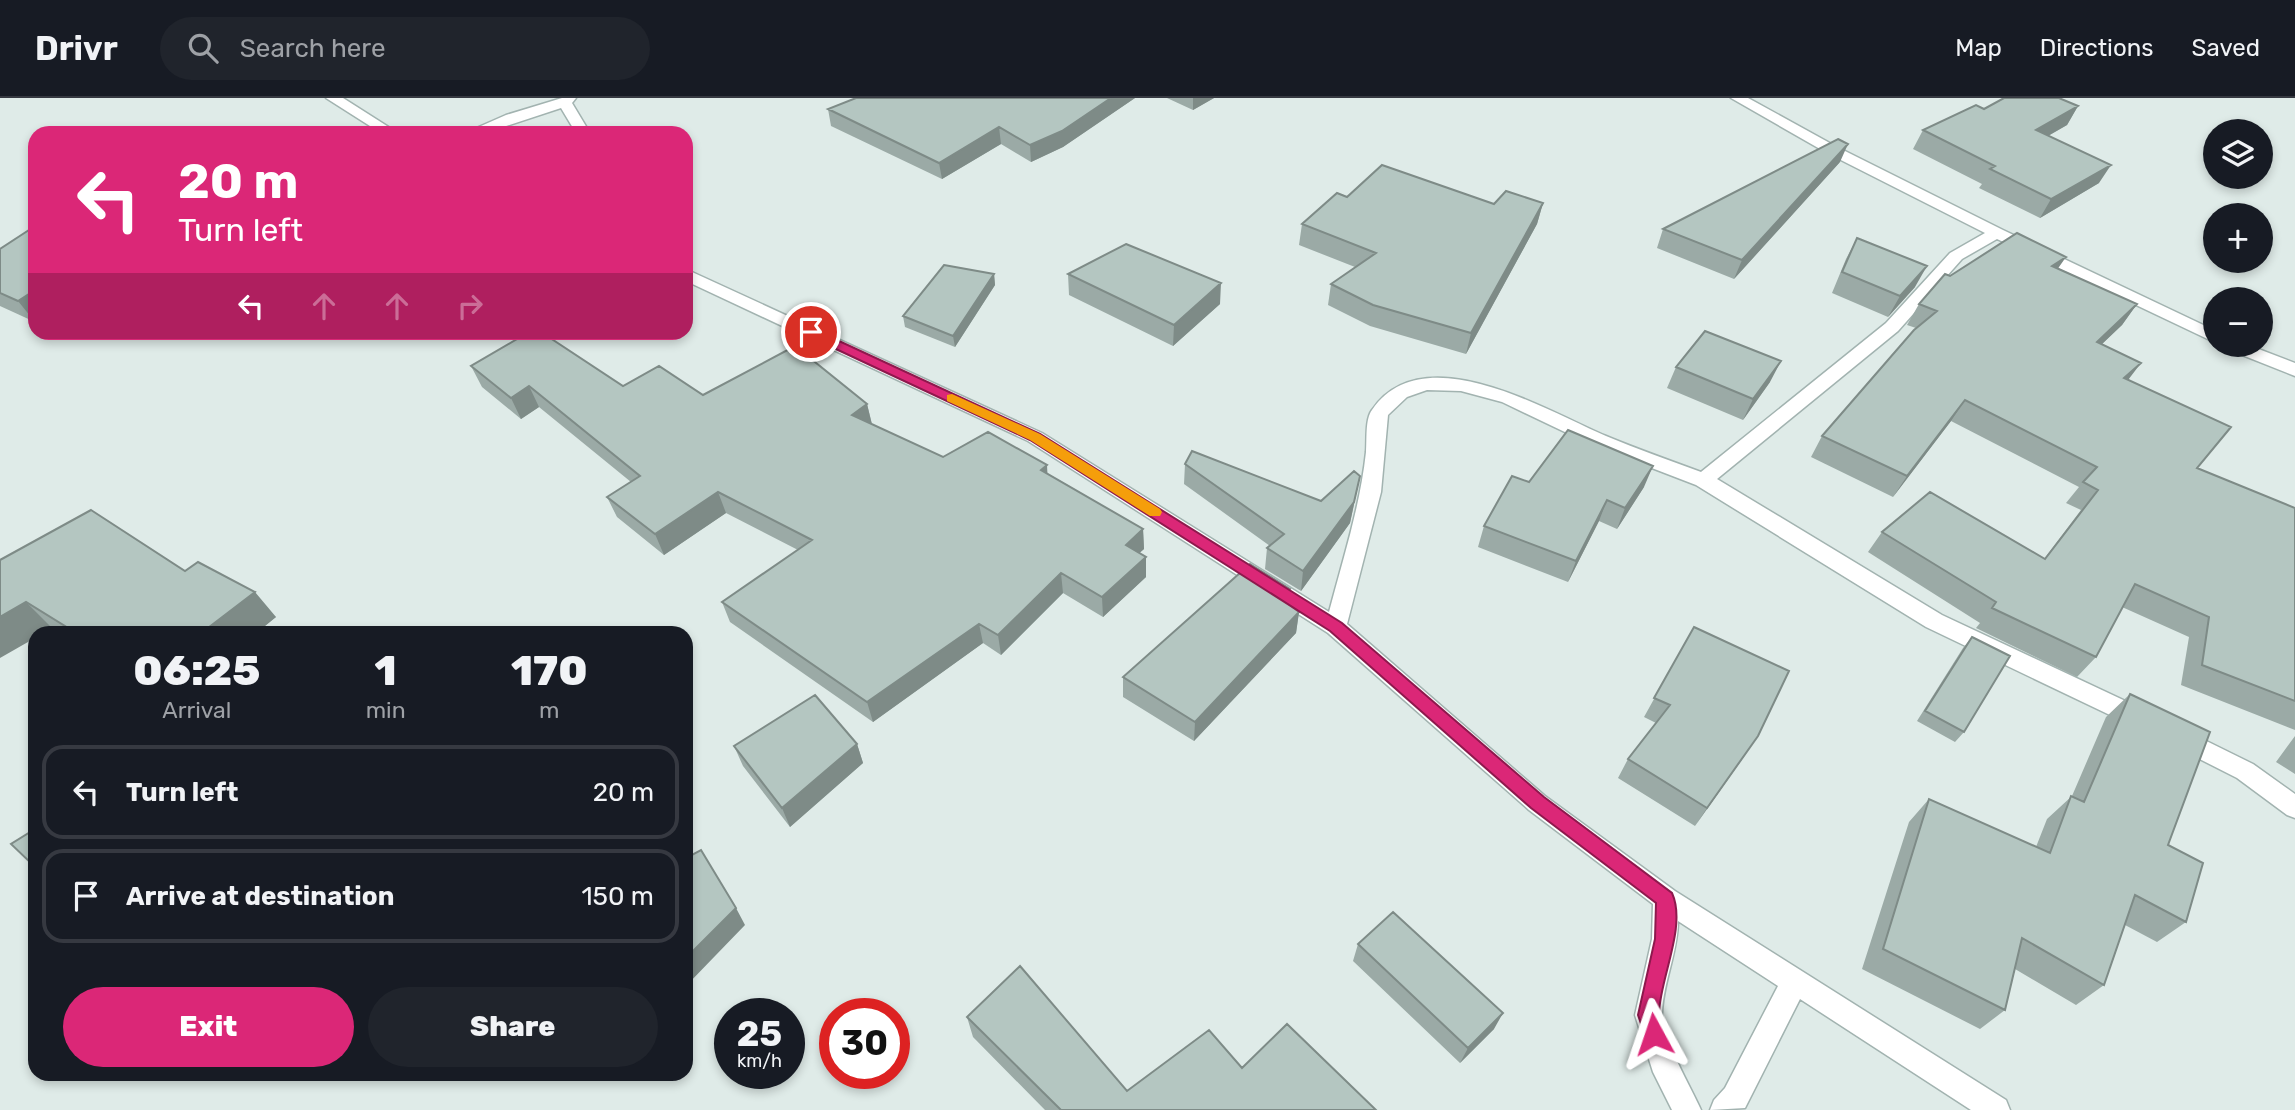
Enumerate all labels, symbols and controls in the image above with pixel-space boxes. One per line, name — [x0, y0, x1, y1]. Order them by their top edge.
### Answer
search box — [160, 17, 650, 80]
text: Drivr — [35, 29, 118, 68]
icon: search — [184, 29, 222, 67]
text: Search here — [240, 33, 386, 64]
text: Map — [1955, 34, 2002, 62]
text: Directions — [2040, 34, 2153, 62]
text: Saved — [2191, 34, 2260, 62]
map controls — [2203, 119, 2273, 357]
button: layers — [2203, 119, 2273, 189]
text: 20 m — [178, 152, 299, 210]
icon: left — [63, 154, 154, 245]
button: + — [2203, 203, 2273, 273]
text: Turn left — [178, 211, 303, 249]
icon: left — [232, 287, 270, 325]
icon: ahead — [305, 287, 343, 325]
icon: ahead — [378, 287, 416, 325]
icon: right — [451, 287, 489, 325]
button: − — [2203, 287, 2273, 357]
pin — [781, 302, 841, 362]
icon: arrive — [792, 313, 830, 351]
text: 06:25 — [133, 646, 260, 696]
text: 1 — [375, 646, 397, 696]
text: 170 — [511, 646, 588, 696]
text: Arrival — [162, 696, 231, 724]
text: min — [366, 696, 406, 724]
text: m — [539, 696, 560, 724]
icon: left — [67, 773, 105, 811]
text: Turn left — [126, 777, 238, 808]
text: 20 m — [593, 777, 654, 808]
icon: arrive — [67, 877, 105, 915]
text: Arrive at destination — [126, 881, 394, 912]
text: 150 m — [581, 881, 654, 912]
button: Exit — [63, 987, 354, 1067]
button: Share — [368, 987, 658, 1067]
position arrow — [1617, 997, 1691, 1071]
speed limit sign: 30 — [819, 998, 910, 1089]
text: 25 — [737, 1013, 782, 1055]
text: km/h — [737, 1050, 782, 1072]

